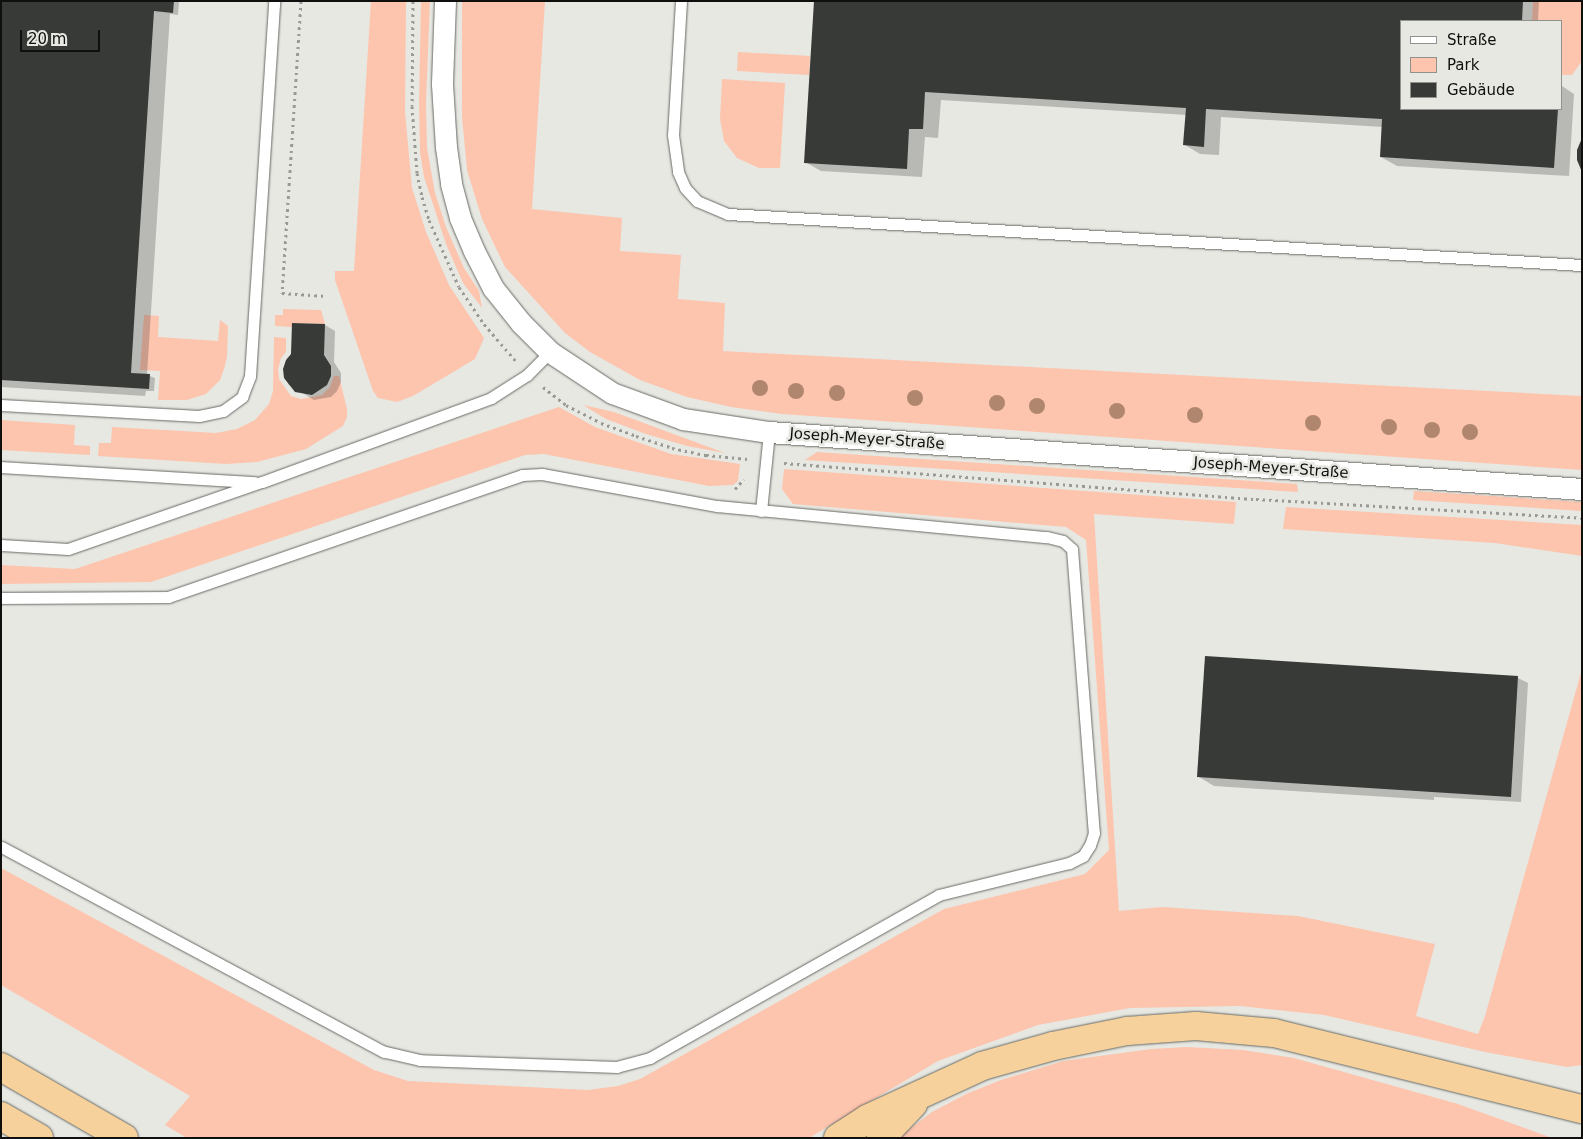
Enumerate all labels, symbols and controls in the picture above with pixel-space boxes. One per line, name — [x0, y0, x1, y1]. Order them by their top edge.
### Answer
scale bar — [22, 20, 102, 52]
legend — [1400, 20, 1563, 110]
text: 20 m — [28, 30, 66, 48]
text: Straße — [1447, 31, 1496, 49]
text: Park — [1447, 56, 1479, 74]
text: Gebäude — [1447, 81, 1515, 99]
street label: Joseph-Meyer-Straße — [789, 425, 945, 453]
street label: Joseph-Meyer-Straße — [1193, 454, 1349, 482]

